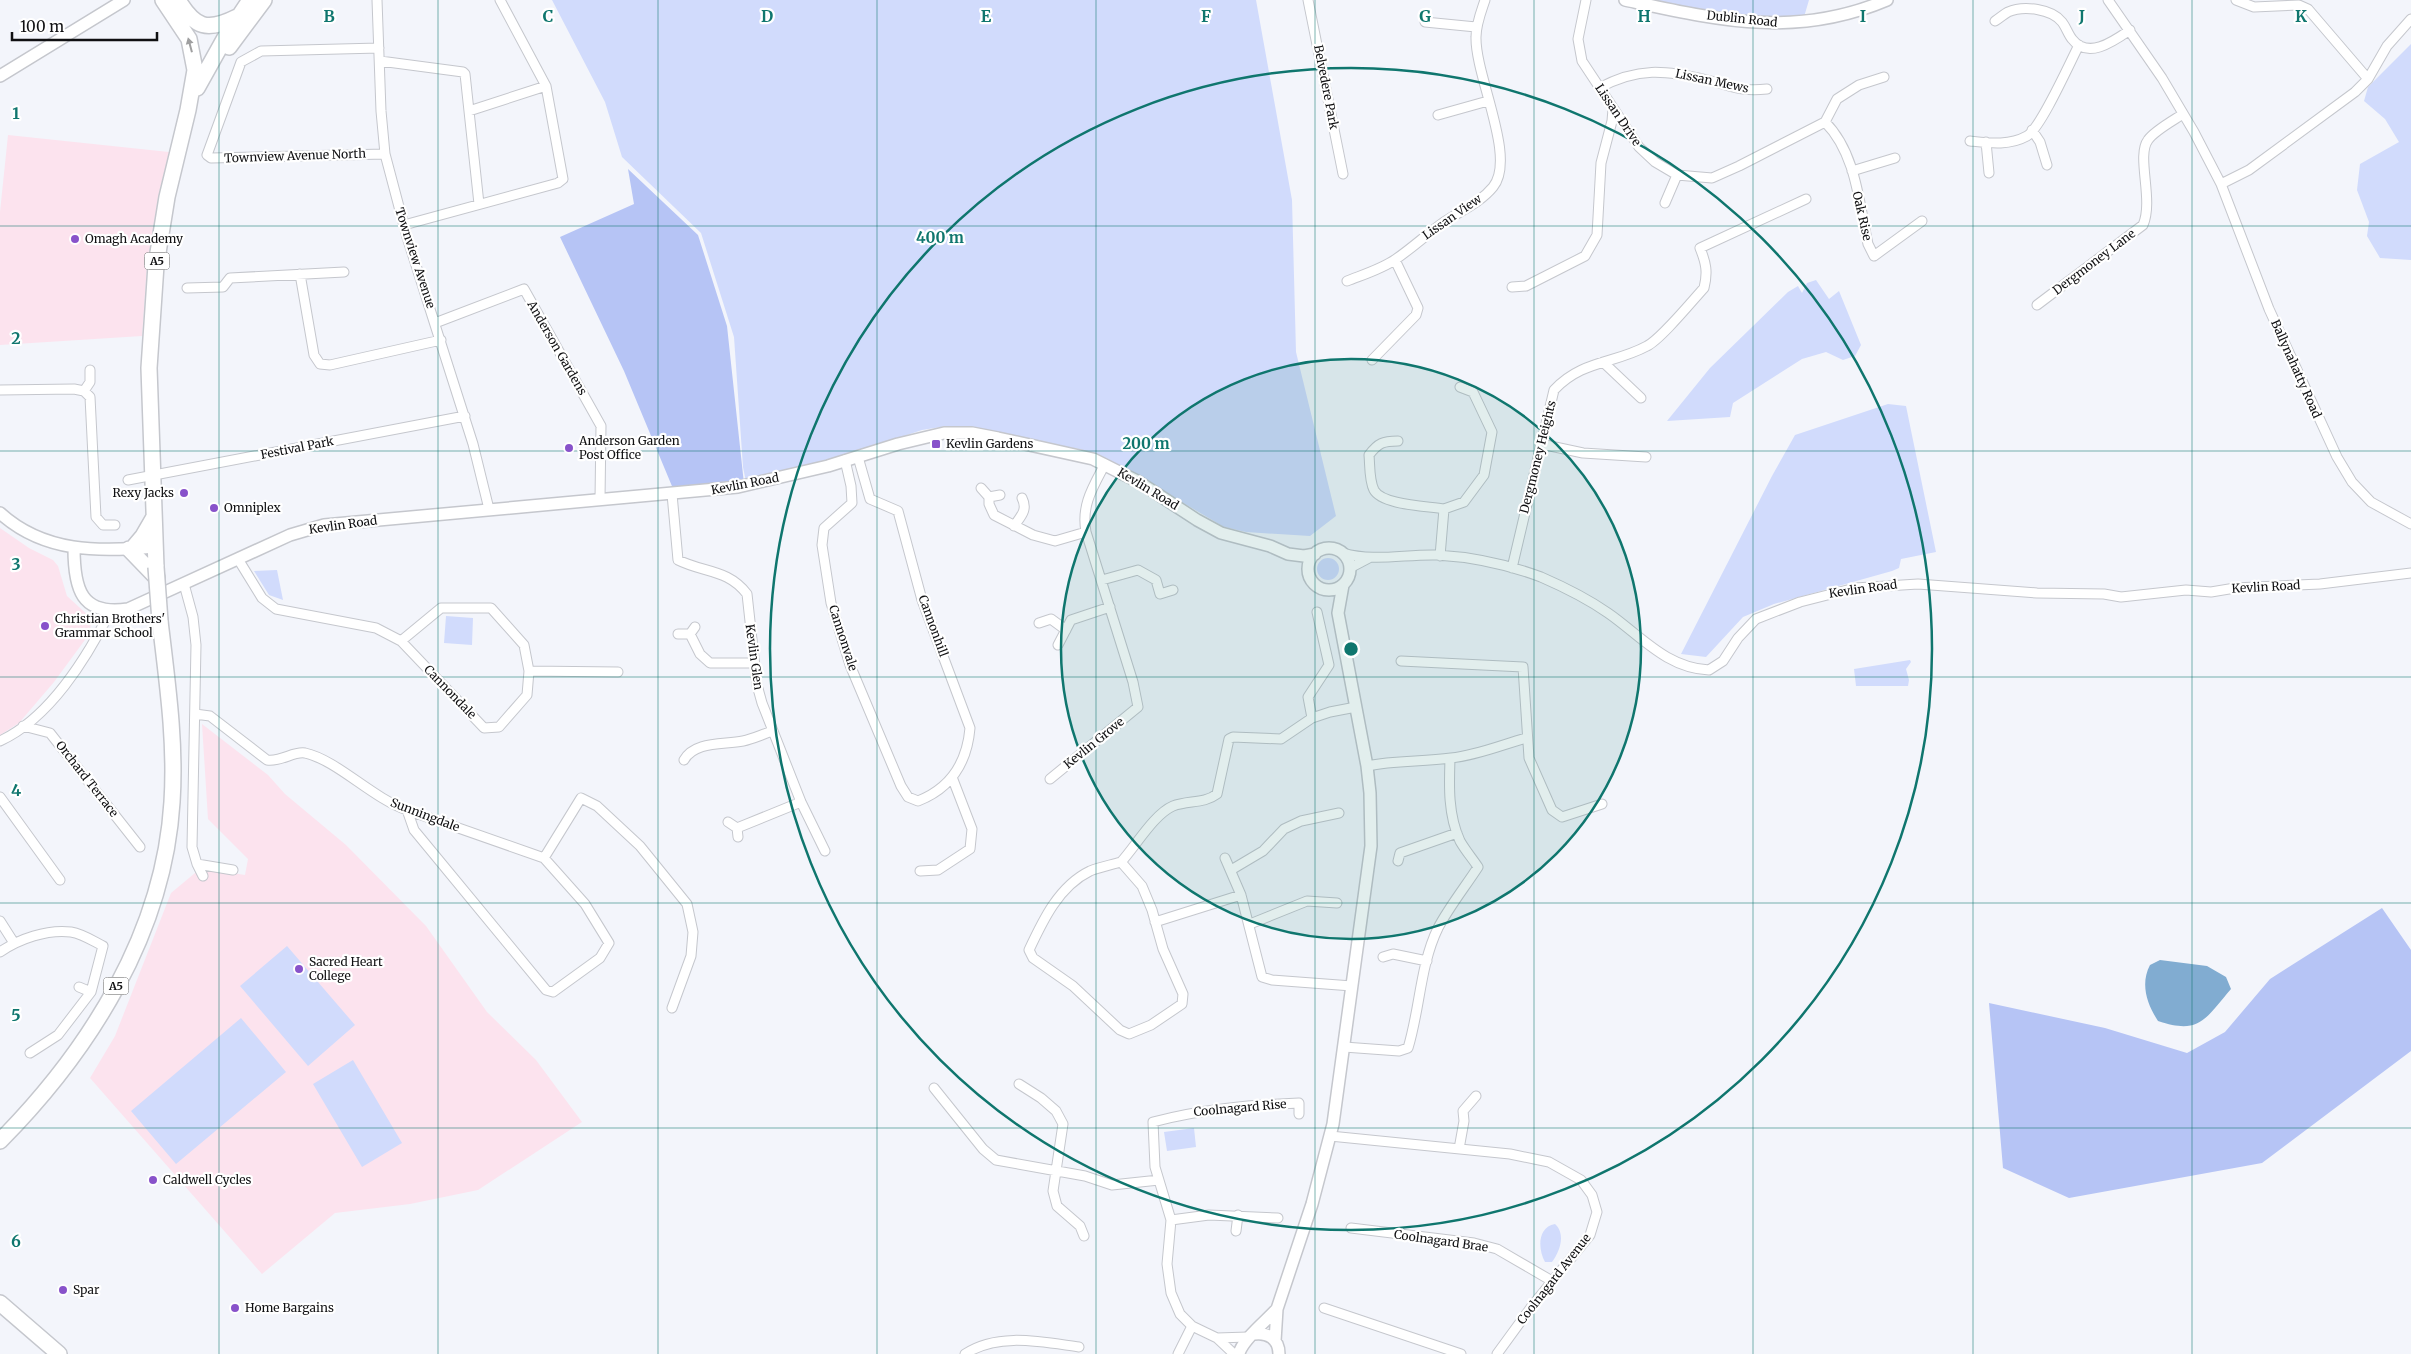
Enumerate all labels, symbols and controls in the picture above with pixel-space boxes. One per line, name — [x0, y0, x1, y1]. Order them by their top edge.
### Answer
text: B — [323, 6, 335, 26]
text: C — [543, 6, 553, 26]
text: D — [761, 6, 773, 26]
text: E — [981, 6, 992, 26]
text: F — [1201, 6, 1211, 26]
text: G — [1419, 6, 1431, 26]
text: H — [1637, 6, 1651, 26]
text: I — [1860, 6, 1866, 26]
text: J — [2078, 6, 2085, 26]
text: K — [2295, 6, 2307, 26]
street label: Dublin Road — [1706, 7, 1778, 30]
scale bar — [12, 10, 158, 42]
text: 100 m — [20, 17, 64, 36]
one-way arrow — [186, 38, 194, 53]
street label: Belvedere Park — [1311, 43, 1342, 131]
street label: Lissan Mews — [1674, 65, 1750, 96]
street label: Lissan Drive — [1592, 81, 1645, 149]
text: 1 — [12, 103, 20, 123]
street label: Townview Avenue North — [224, 146, 366, 165]
street label: Lissan View — [1419, 190, 1485, 242]
street label: Oak Rise — [1850, 190, 1875, 242]
street label: Townview Avenue — [392, 206, 439, 310]
street label: Dergmoney Lane — [2049, 226, 2138, 298]
text: 400 m — [916, 228, 964, 247]
place label: Omagh Academy — [85, 231, 183, 246]
marker: Omagh Academy — [69, 233, 81, 245]
road number: A5 — [144, 252, 170, 270]
street label: Anderson Gardens — [524, 297, 591, 398]
street label: Ballynahatty Road — [2268, 317, 2325, 420]
text: 2 — [11, 328, 21, 348]
street label: Dergmoney Heights — [1516, 399, 1559, 515]
street label: Festival Park — [259, 433, 335, 462]
place label: Anderson Garden Post Office — [578, 433, 680, 462]
text: 200 m — [1122, 434, 1170, 453]
place label: Kevlin Gardens — [946, 436, 1033, 451]
marker: Kevlin Gardens — [930, 438, 942, 450]
marker: Anderson Garden Post Office — [563, 442, 575, 454]
street label: Kevlin Road — [1115, 464, 1182, 513]
street label: Kevlin Road — [710, 470, 780, 497]
place label: Rexy Jacks — [112, 485, 174, 500]
marker: Rexy Jacks — [178, 487, 190, 499]
place label: Omniplex — [224, 500, 282, 515]
marker: Omniplex — [208, 502, 220, 514]
street label: Kevlin Road — [308, 512, 378, 537]
text: 3 — [11, 554, 21, 574]
street label: Kevlin Road — [1828, 576, 1898, 601]
street label: Kevlin Road — [2231, 577, 2301, 596]
street label: Cannonhill — [915, 593, 952, 659]
street label: Cannonvale — [826, 603, 861, 673]
place label: Christian Brothers' Grammar School — [55, 611, 165, 640]
marker: Christian Brothers' Grammar School — [39, 620, 51, 632]
street label: Kevlin Glen — [742, 623, 767, 691]
centre of rings — [1342, 640, 1360, 658]
street label: Cannondale — [421, 662, 480, 722]
street label: Kevlin Grove — [1061, 714, 1127, 771]
street label: Orchard Terrace — [53, 738, 122, 820]
text: 4 — [11, 780, 21, 800]
street label: Sunningdale — [388, 794, 462, 835]
place label: Sacred Heart College — [309, 954, 383, 983]
marker: Sacred Heart College — [293, 963, 305, 975]
road number: A5 — [104, 978, 128, 994]
text: 5 — [11, 1005, 21, 1025]
street label: Coolnagard Rise — [1193, 1096, 1287, 1119]
place label: Caldwell Cycles — [163, 1172, 252, 1187]
marker: Caldwell Cycles — [147, 1174, 159, 1186]
street label: Coolnagard Brae — [1393, 1226, 1489, 1255]
street label: Coolnagard Avenue — [1514, 1230, 1594, 1327]
text: 6 — [11, 1231, 21, 1251]
place label: Spar — [73, 1282, 100, 1297]
marker: Spar — [57, 1284, 69, 1296]
place label: Home Bargains — [245, 1300, 334, 1315]
marker: Home Bargains — [229, 1302, 241, 1314]

